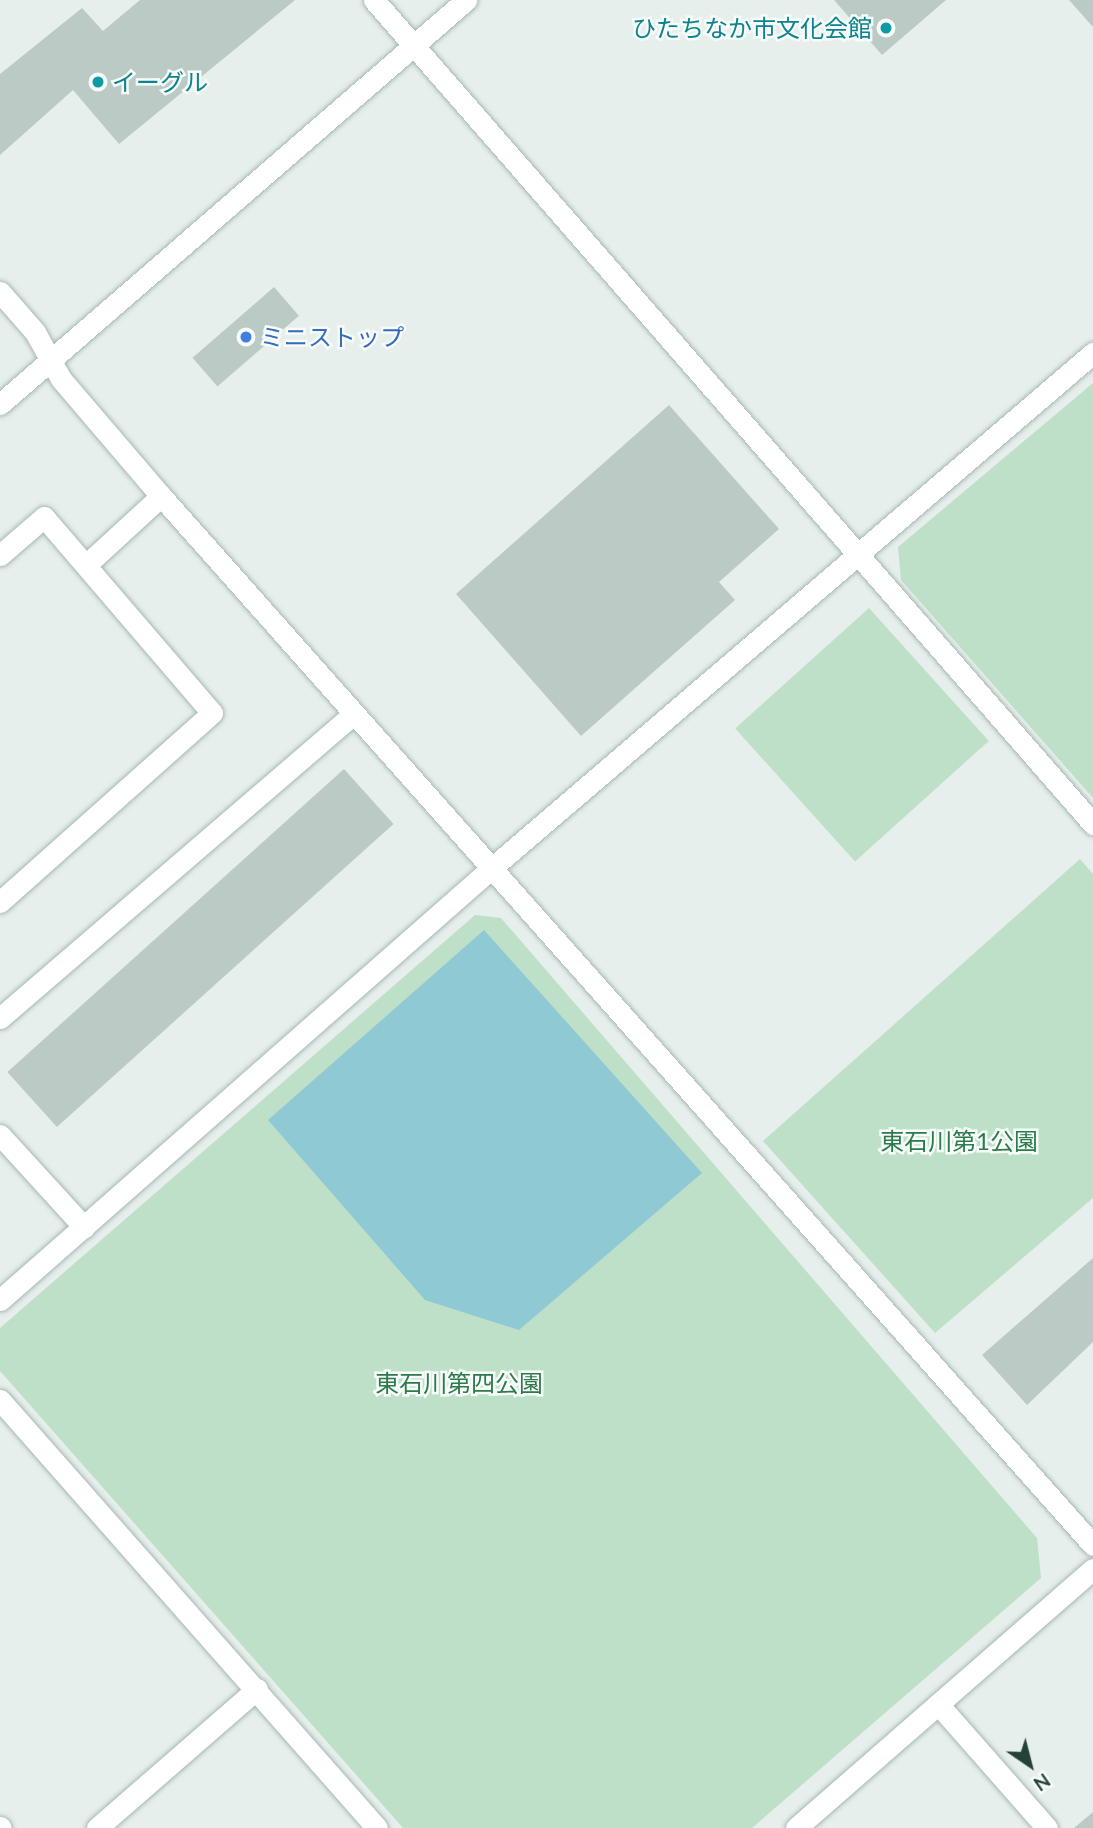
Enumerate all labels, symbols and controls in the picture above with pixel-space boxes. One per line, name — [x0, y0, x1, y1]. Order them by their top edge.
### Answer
place label: ひたちなか市文化会館 — [632, 14, 872, 42]
marker: ひたちなか市文化会館 — [878, 20, 894, 36]
place label: イーグル — [112, 68, 208, 96]
marker: イーグル — [90, 74, 106, 90]
place label: ミニストップ — [260, 323, 404, 351]
marker: ミニストップ — [238, 329, 254, 345]
park label: 東石川第1公園 — [880, 1127, 1038, 1155]
park label: 東石川第四公園 — [375, 1369, 543, 1397]
north arrow — [995, 1730, 1065, 1800]
text: N — [1030, 1769, 1055, 1796]

